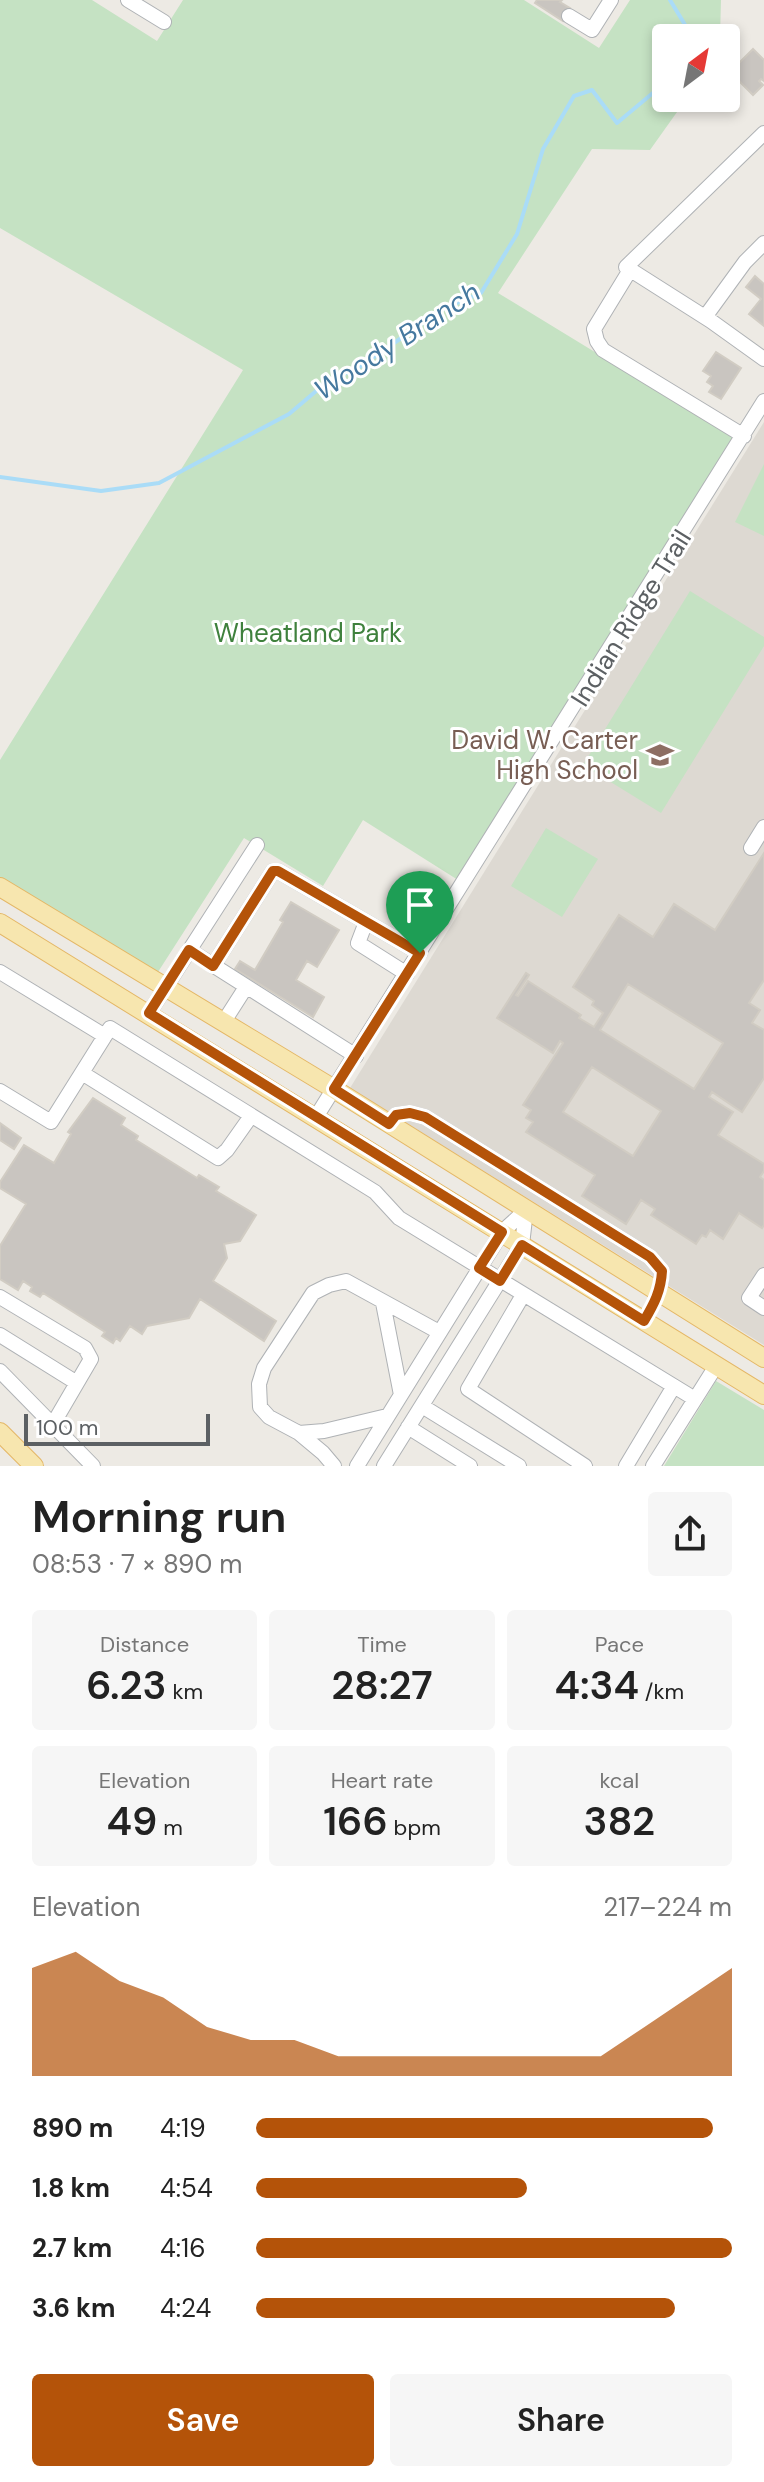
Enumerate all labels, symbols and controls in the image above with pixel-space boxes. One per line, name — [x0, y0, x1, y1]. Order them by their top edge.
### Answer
north arrow — [652, 24, 740, 112]
map controls — [652, 24, 740, 112]
water label: Woody Branch — [307, 273, 487, 409]
street label: Indian Ridge Trail — [563, 523, 699, 713]
park label: Wheatland Park — [214, 616, 402, 650]
place label: David W. Carter High School — [451, 723, 638, 787]
school or university icon: David W. Carter High School — [645, 740, 675, 770]
pin — [386, 871, 454, 953]
icon: arrive — [398, 883, 442, 927]
scale bar — [24, 1410, 210, 1446]
text: 100 m — [36, 1413, 98, 1442]
text: Morning run — [32, 1488, 286, 1546]
button: share — [648, 1492, 732, 1576]
text: 08:53 · 7 × 890 m — [32, 1547, 242, 1581]
text: Distance — [100, 1630, 189, 1659]
text: Time — [357, 1630, 407, 1659]
text: Pace — [595, 1630, 644, 1659]
text: 6.23 — [86, 1659, 167, 1711]
text: 28:27 — [331, 1659, 433, 1711]
text: 4:34 — [554, 1659, 639, 1711]
text: km — [167, 1677, 203, 1706]
text: /km — [639, 1677, 684, 1706]
text: Elevation — [99, 1766, 191, 1795]
text: Heart rate — [331, 1766, 433, 1795]
text: kcal — [599, 1766, 639, 1795]
text: 49 — [107, 1795, 157, 1847]
text: 166 — [323, 1795, 388, 1847]
text: 382 — [583, 1795, 655, 1847]
text: m — [157, 1813, 183, 1842]
text: bpm — [388, 1813, 441, 1842]
text: Elevation — [32, 1890, 140, 1924]
text: 217–224 m — [603, 1890, 732, 1924]
text: 890 m — [32, 2111, 113, 2145]
text: 4:19 — [160, 2111, 205, 2145]
text: 1.8 km — [32, 2171, 110, 2205]
text: 4:54 — [160, 2171, 213, 2205]
text: 2.7 km — [32, 2231, 112, 2265]
text: 4:16 — [160, 2231, 205, 2265]
text: 3.6 km — [32, 2291, 116, 2325]
text: 4:24 — [160, 2291, 211, 2325]
button: Save — [32, 2374, 374, 2466]
button: Share — [390, 2374, 732, 2466]

